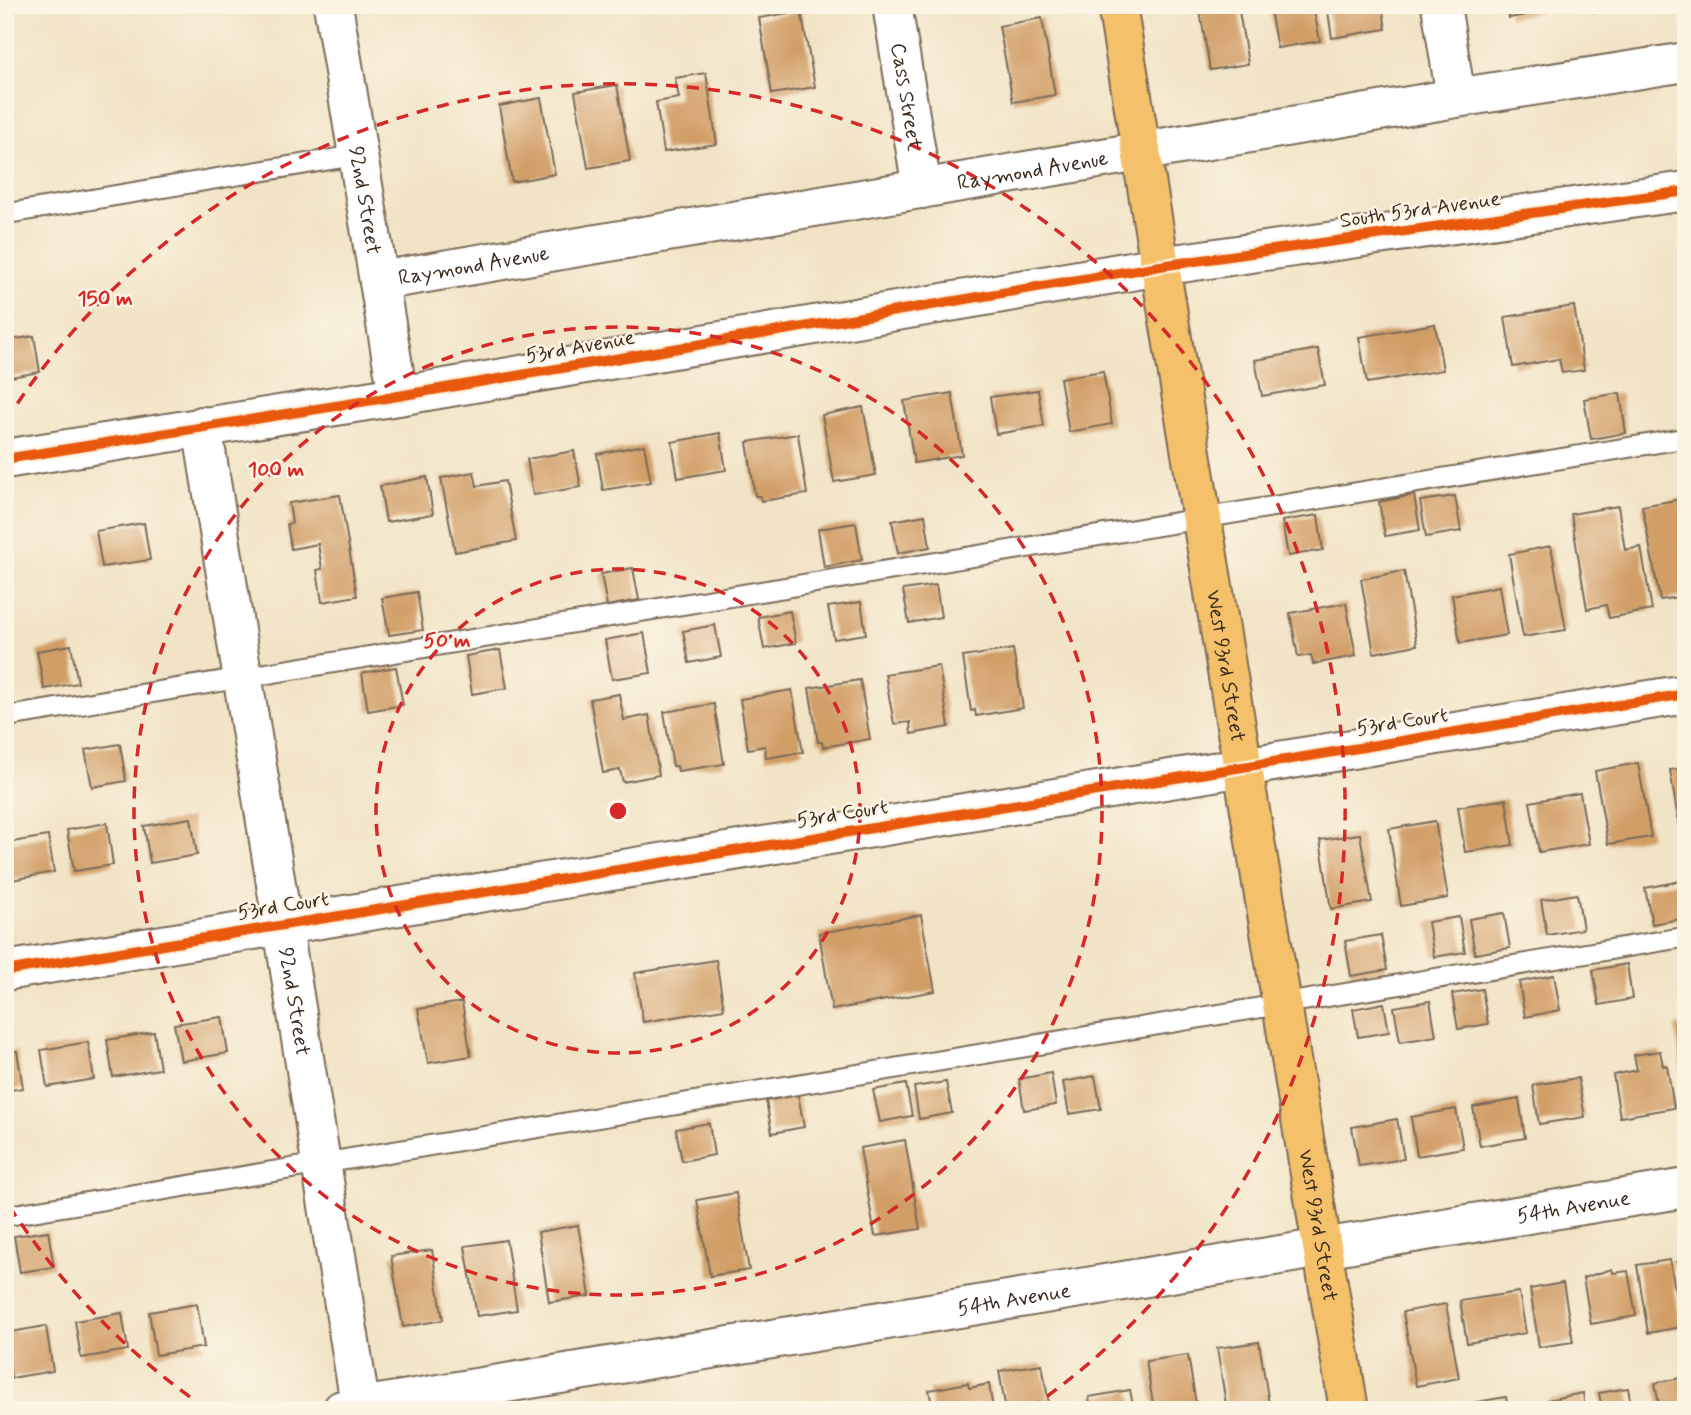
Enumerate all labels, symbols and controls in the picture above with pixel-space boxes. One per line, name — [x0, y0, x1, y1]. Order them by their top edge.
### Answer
street label: Cass Street — [883, 41, 929, 154]
street label: 92nd Street — [342, 144, 387, 257]
street label: Raymond Avenue — [955, 144, 1110, 198]
street label: South 53rd Avenue — [1338, 185, 1502, 235]
street label: Raymond Avenue — [396, 239, 551, 292]
text: 150 m — [77, 285, 133, 313]
street label: 53rd Avenue — [523, 324, 637, 370]
text: 100 m — [248, 456, 304, 484]
street label: West 93rd Street — [1199, 588, 1252, 744]
text: 50 m — [424, 627, 471, 655]
street label: 53rd Court — [1354, 701, 1450, 743]
street label: 53rd Court — [794, 793, 890, 835]
centre of rings — [606, 799, 630, 823]
street label: 53rd Court — [235, 885, 331, 927]
street label: 92nd Street — [271, 945, 317, 1058]
street label: West 93rd Street — [1291, 1147, 1344, 1304]
street label: 54th Avenue — [1515, 1184, 1632, 1231]
street label: 54th Avenue — [955, 1277, 1073, 1323]

